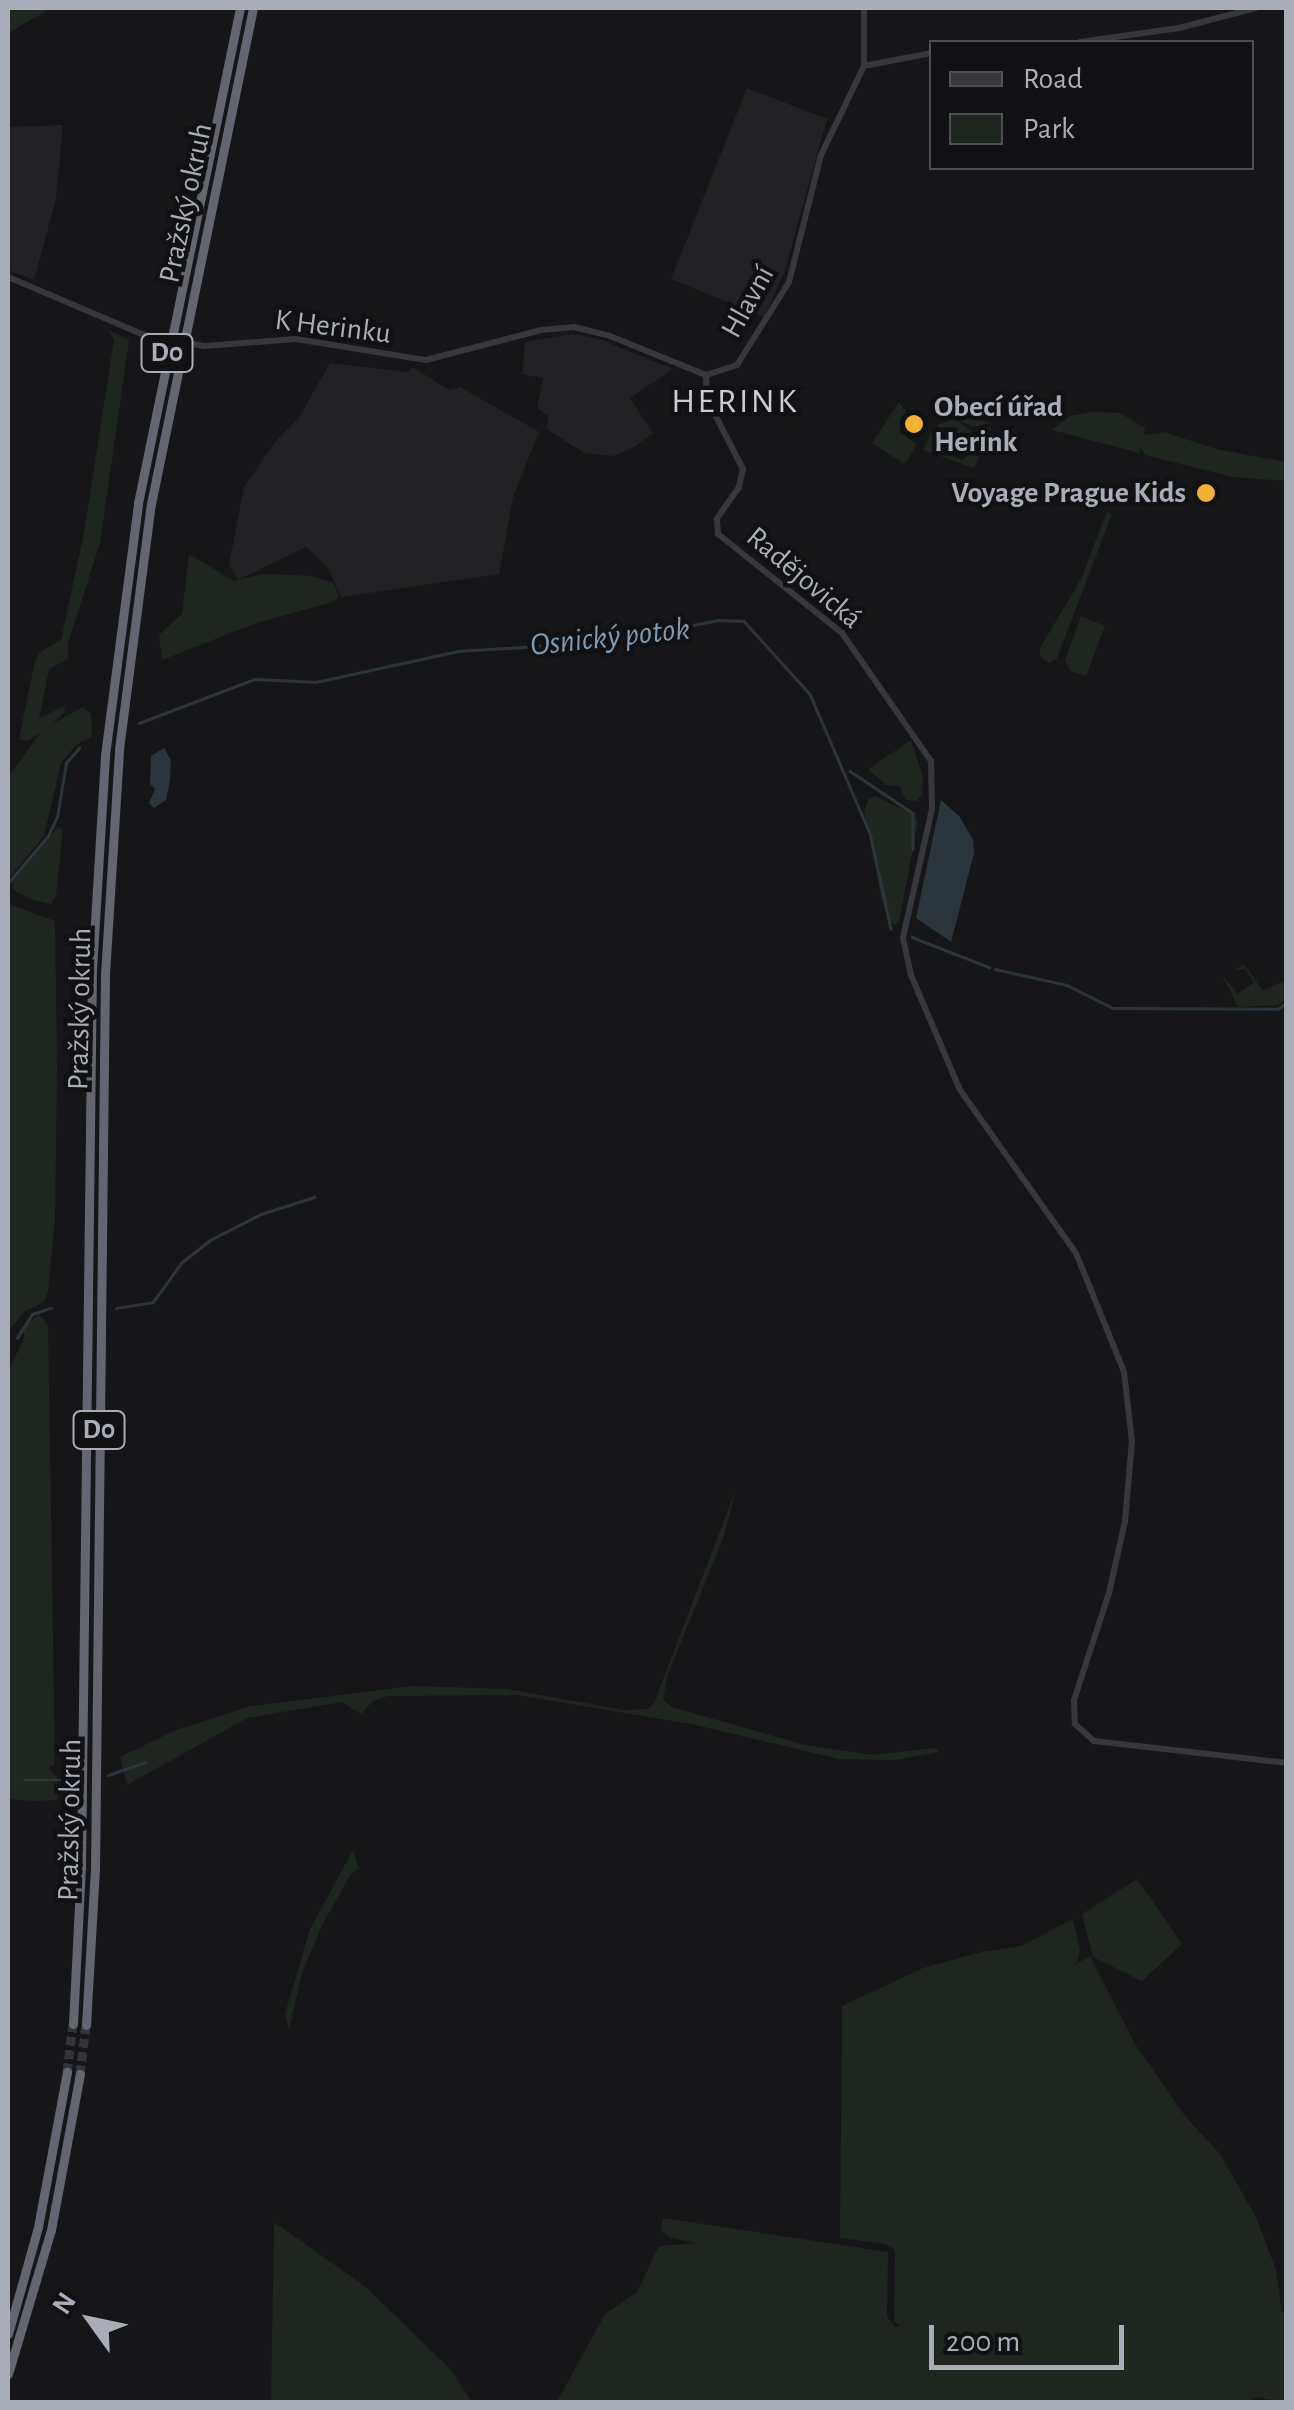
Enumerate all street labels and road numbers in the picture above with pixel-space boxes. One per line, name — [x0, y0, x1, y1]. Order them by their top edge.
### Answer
street label: Pražský okruh — [152, 120, 220, 286]
street label: Hlavní — [714, 260, 782, 344]
street label: K Herinku — [273, 302, 393, 352]
road number: D0 — [140, 330, 194, 376]
street label: Radějovická — [739, 519, 869, 637]
street label: Pražský okruh — [61, 928, 99, 1090]
road number: D0 — [72, 1407, 126, 1453]
street label: Pražský okruh — [51, 1739, 89, 1901]

